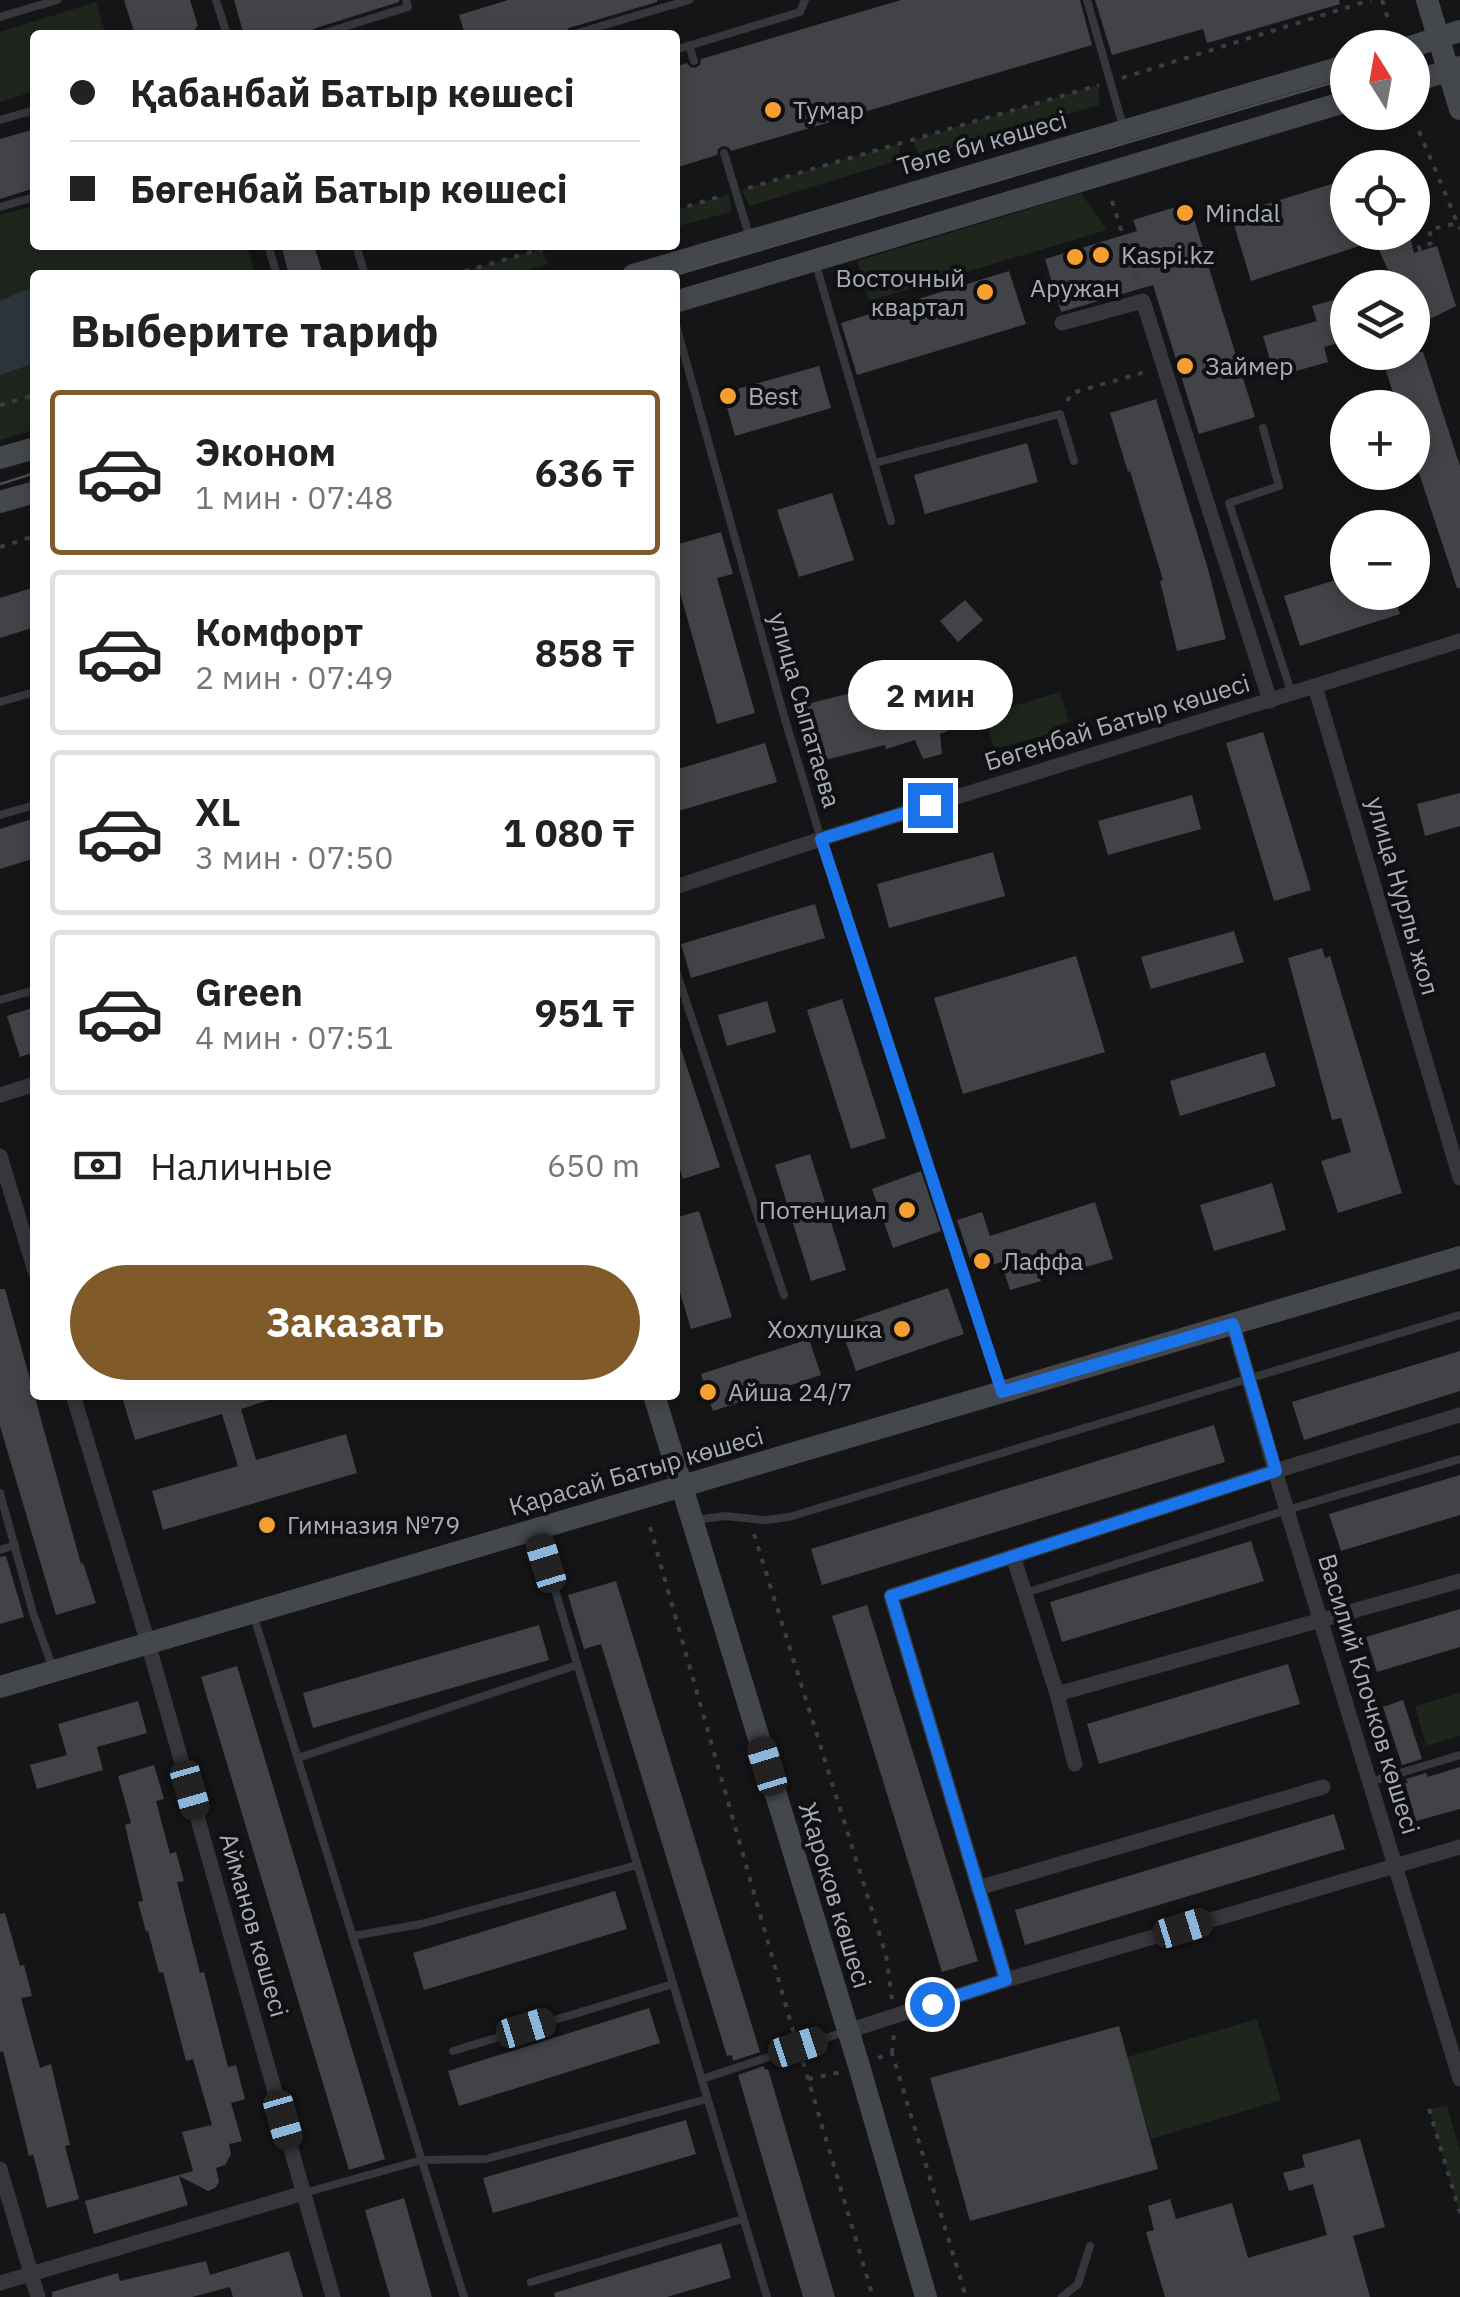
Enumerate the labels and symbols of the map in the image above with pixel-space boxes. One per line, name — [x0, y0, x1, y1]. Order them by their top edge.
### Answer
north arrow — [1330, 30, 1430, 130]
place label: Тумар — [793, 93, 864, 126]
marker: Тумар — [762, 99, 784, 121]
street label: Төле би көшесі — [893, 103, 1070, 182]
place label: Mindal — [1205, 196, 1281, 229]
marker: Mindal — [1174, 202, 1196, 224]
place label: Kaspi.kz — [1121, 238, 1214, 271]
marker: Kaspi.kz — [1090, 244, 1112, 266]
marker: Аружан — [1064, 246, 1086, 268]
place label: Восточный квартал — [836, 261, 965, 323]
place label: Аружан — [1030, 271, 1120, 304]
marker: Восточный квартал — [974, 281, 996, 303]
place label: Займер — [1205, 349, 1294, 382]
marker: Займер — [1174, 355, 1196, 377]
place label: Best — [748, 379, 799, 412]
marker: Best — [717, 385, 739, 407]
street label: улица Сыпатаева — [762, 608, 849, 811]
callout: 2 мин — [848, 660, 1012, 730]
street label: Бөгенбай Батыр көшесі — [980, 665, 1254, 778]
route end — [908, 783, 953, 828]
street label: улица Нурлы жол — [1359, 793, 1448, 999]
place label: Потенциал — [759, 1193, 887, 1226]
marker: Потенциал — [896, 1199, 918, 1221]
place label: Лаффа — [1002, 1244, 1083, 1277]
marker: Лаффа — [971, 1250, 993, 1272]
place label: Хохлушка — [767, 1312, 882, 1345]
marker: Хохлушка — [891, 1318, 913, 1340]
place label: Айша 24/7 — [728, 1375, 853, 1408]
marker: Айша 24/7 — [697, 1381, 719, 1403]
street label: Қарасай Батыр көшесі — [505, 1418, 767, 1523]
place label: Гимназия №79 — [287, 1508, 460, 1541]
marker: Гимназия №79 — [256, 1514, 278, 1536]
car — [523, 1530, 569, 1596]
street label: Василий Клочков көшесі — [1311, 1550, 1428, 1838]
car — [744, 1733, 790, 1799]
car — [167, 1757, 213, 1823]
street label: Жароков көшесі — [791, 1798, 880, 1992]
street label: Айманов көшесі — [212, 1829, 297, 2021]
car — [1150, 1905, 1216, 1951]
route start — [910, 1982, 955, 2027]
car — [493, 2005, 559, 2051]
car — [765, 2023, 831, 2071]
car — [260, 2087, 306, 2153]

